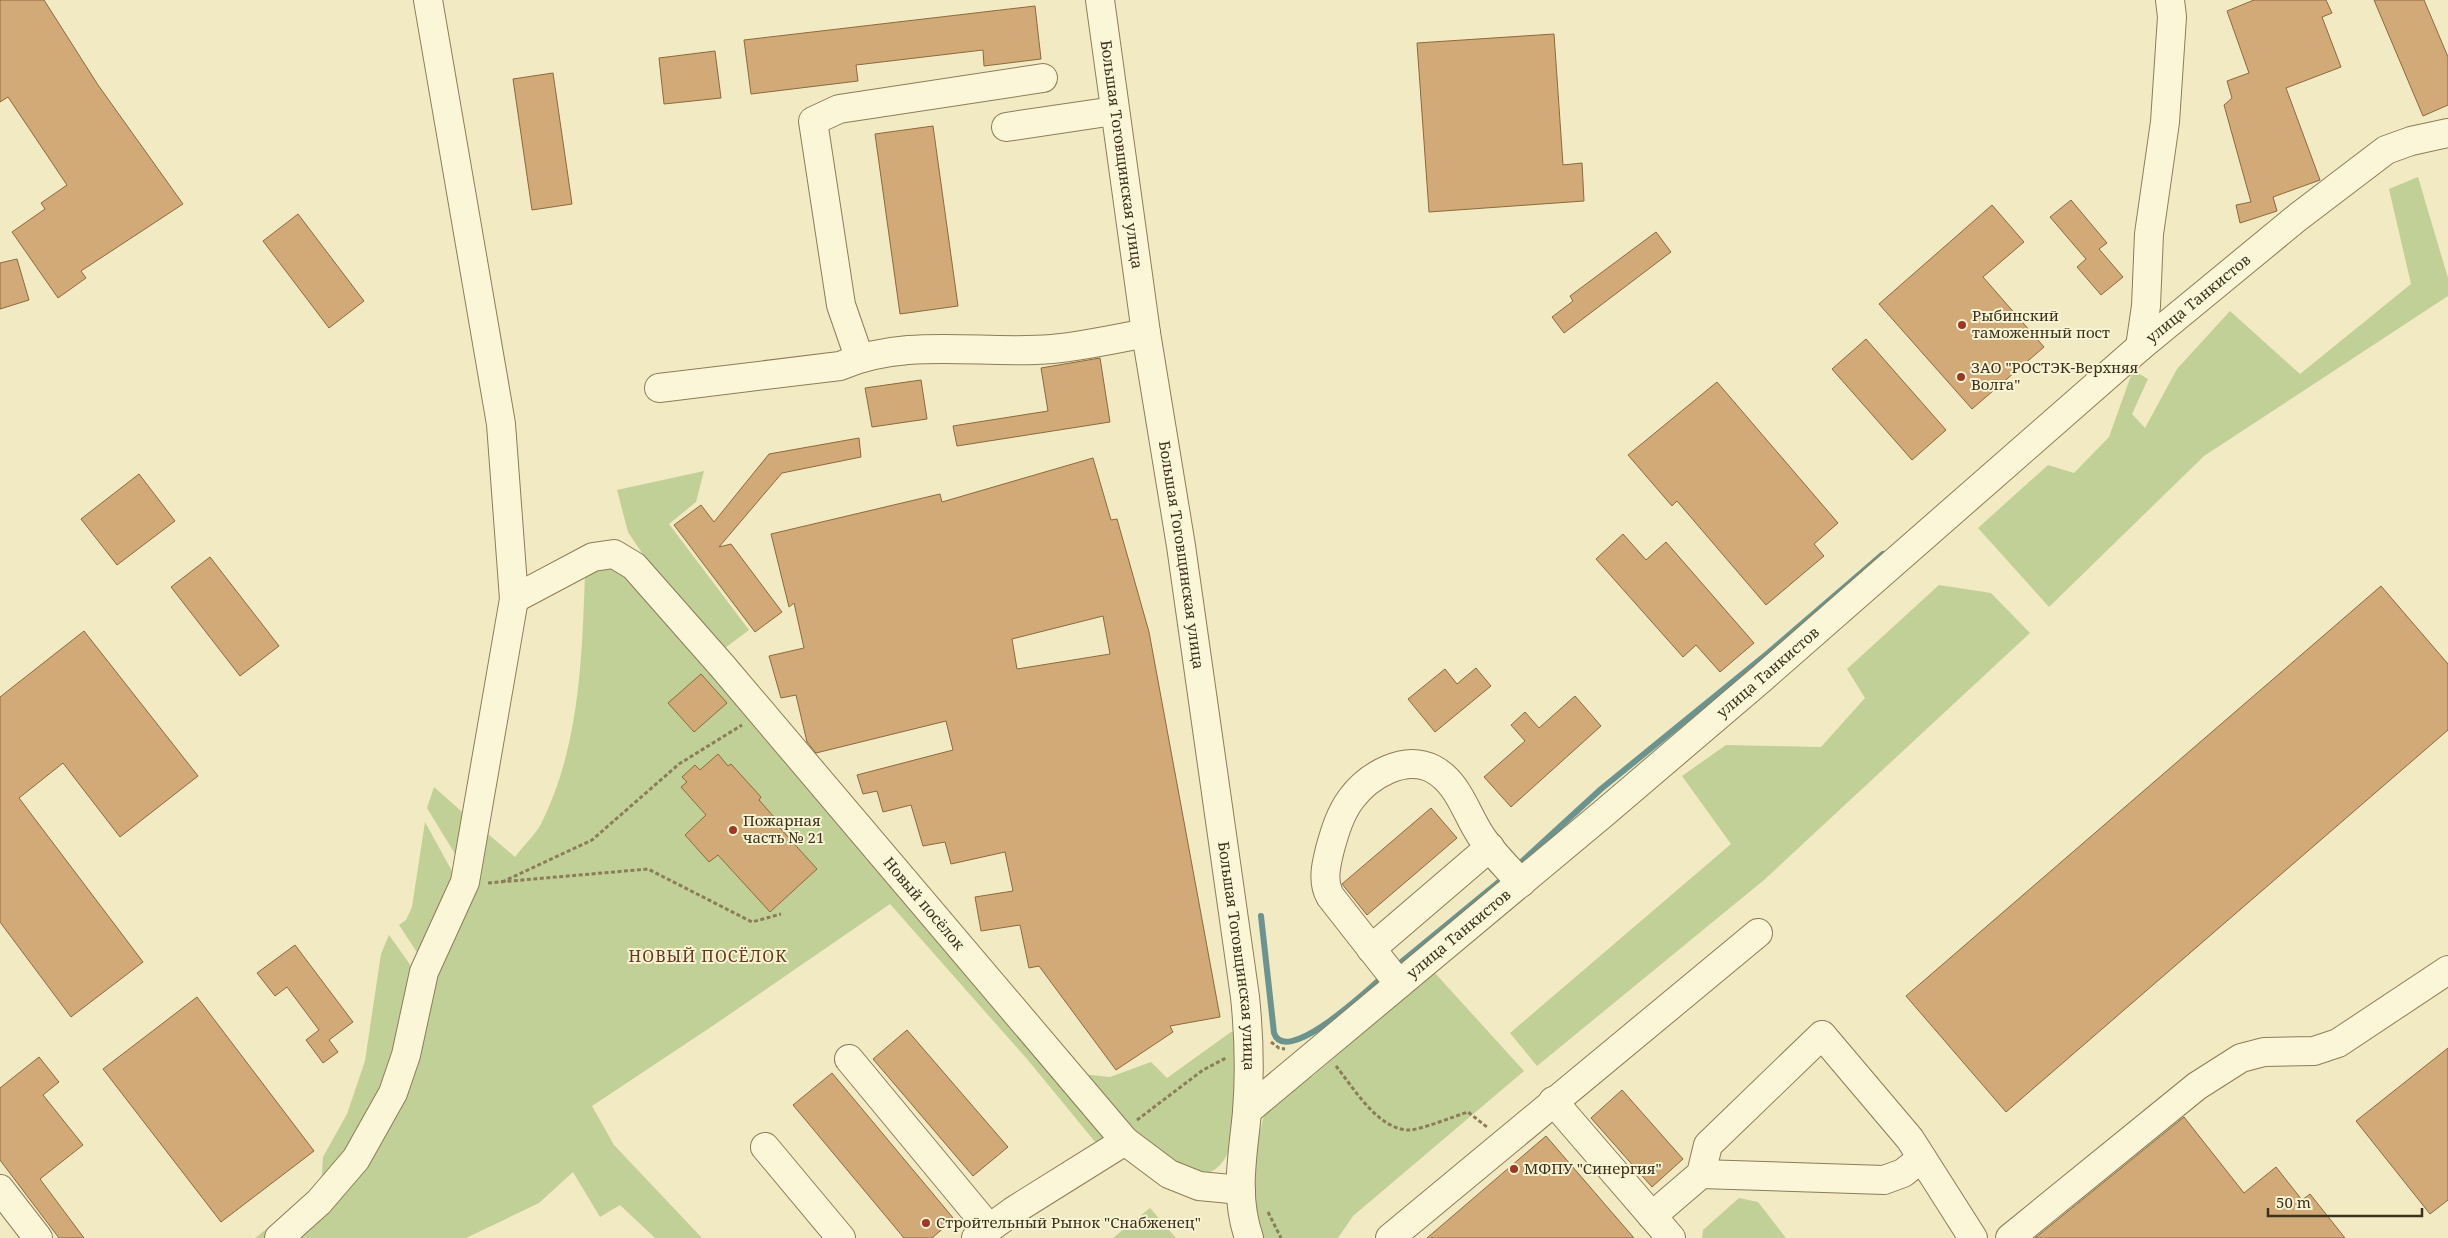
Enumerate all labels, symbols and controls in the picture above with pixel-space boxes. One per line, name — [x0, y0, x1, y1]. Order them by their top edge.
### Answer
street label: Большая Тоговщинская улица — [1097, 39, 1148, 270]
street label: улица Танкистов — [2141, 249, 2254, 347]
place label: Рыбинский таможенный пост — [1972, 305, 2110, 342]
marker: Рыбинский таможенный пост — [1956, 319, 1968, 331]
place label: ЗАО "РОСТЭК-Верхняя Волга" — [1971, 357, 2138, 394]
marker: ЗАО "РОСТЭК-Верхняя Волга" — [1955, 371, 1967, 383]
street label: Большая Тоговщинская улица — [1155, 439, 1209, 670]
street label: улица Танкистов — [1712, 622, 1823, 722]
place label: Пожарная часть № 21 — [743, 810, 824, 847]
marker: Пожарная часть № 21 — [727, 824, 739, 836]
street label: Большая Тоговщинская улица — [1214, 840, 1260, 1071]
street label: Новый посёлок — [879, 852, 970, 954]
street label: улица Танкистов — [1402, 884, 1514, 983]
district label: НОВЫЙ ПОСЁЛОК — [629, 945, 787, 967]
place label: МФПУ "Синергия" — [1524, 1158, 1662, 1178]
marker: МФПУ "Синергия" — [1508, 1163, 1520, 1175]
scale bar — [2268, 1186, 2422, 1218]
text: 50 m — [2276, 1192, 2311, 1212]
place label: Стройтельный Рынок "Снабженец" — [936, 1212, 1201, 1232]
marker: Стройтельный Рынок "Снабженец" — [920, 1217, 932, 1229]

